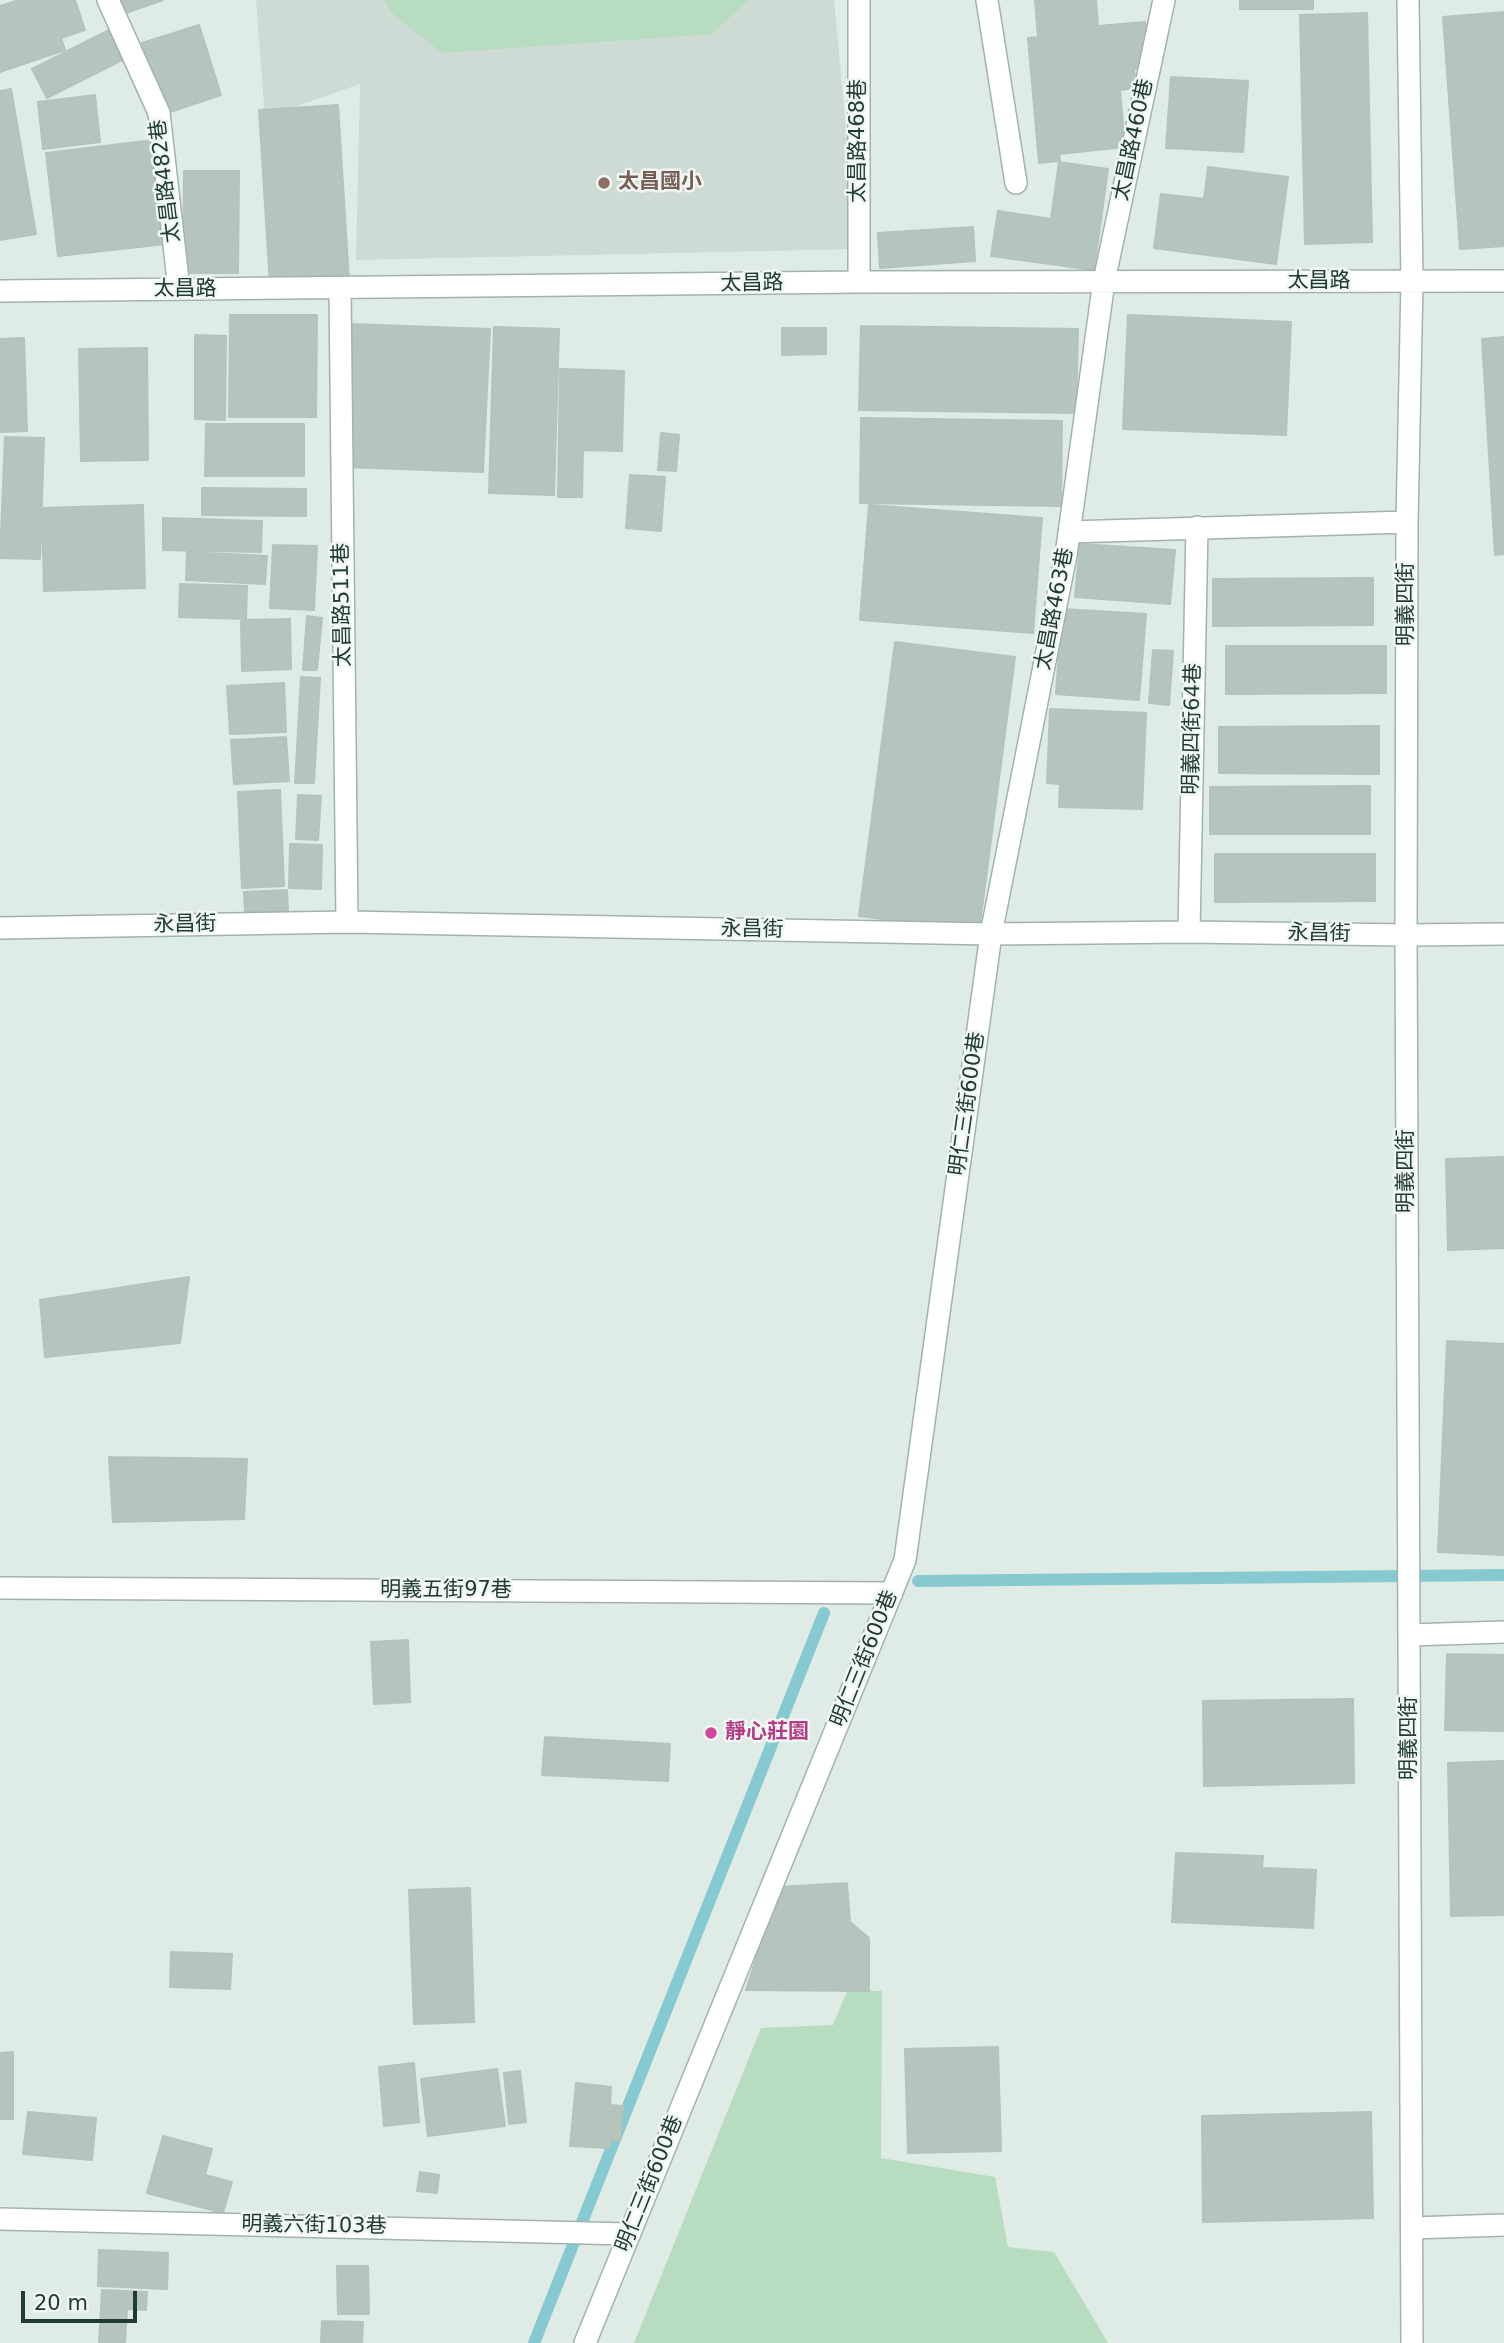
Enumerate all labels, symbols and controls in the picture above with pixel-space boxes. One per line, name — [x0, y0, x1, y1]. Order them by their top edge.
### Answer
street label: 太昌路460巷 — [1109, 77, 1159, 203]
street label: 太昌路468巷 — [846, 79, 872, 203]
street label: 太昌路482巷 — [146, 118, 186, 244]
place label: 太昌國小 — [618, 170, 702, 196]
marker: 太昌國小 — [596, 175, 612, 191]
street label: 太昌路 — [1288, 269, 1350, 295]
street label: 太昌路 — [720, 271, 784, 297]
street label: 太昌路 — [154, 277, 216, 303]
street label: 太昌路511巷 — [329, 543, 357, 667]
street label: 太昌路463巷 — [1031, 546, 1079, 672]
street label: 明義四街 — [1394, 562, 1420, 646]
street label: 明義四街64巷 — [1179, 663, 1207, 795]
street label: 永昌街 — [153, 912, 217, 938]
street label: 永昌街 — [720, 917, 784, 943]
street label: 永昌街 — [1287, 921, 1351, 947]
street label: 明仁三街600巷 — [945, 1030, 991, 1178]
street label: 明義四街 — [1394, 1129, 1420, 1213]
street label: 明義五街97巷 — [380, 1578, 512, 1604]
street label: 明仁三街600巷 — [826, 1587, 904, 1731]
street label: 明義四街 — [1397, 1696, 1423, 1780]
place label: 靜心莊園 — [725, 1720, 809, 1746]
marker: 靜心莊園 — [703, 1725, 719, 1741]
street label: 明仁三街600巷 — [611, 2112, 689, 2256]
street label: 明義六街103巷 — [241, 2212, 387, 2240]
scale bar — [24, 2276, 140, 2320]
text: 20 m — [34, 2291, 88, 2315]

